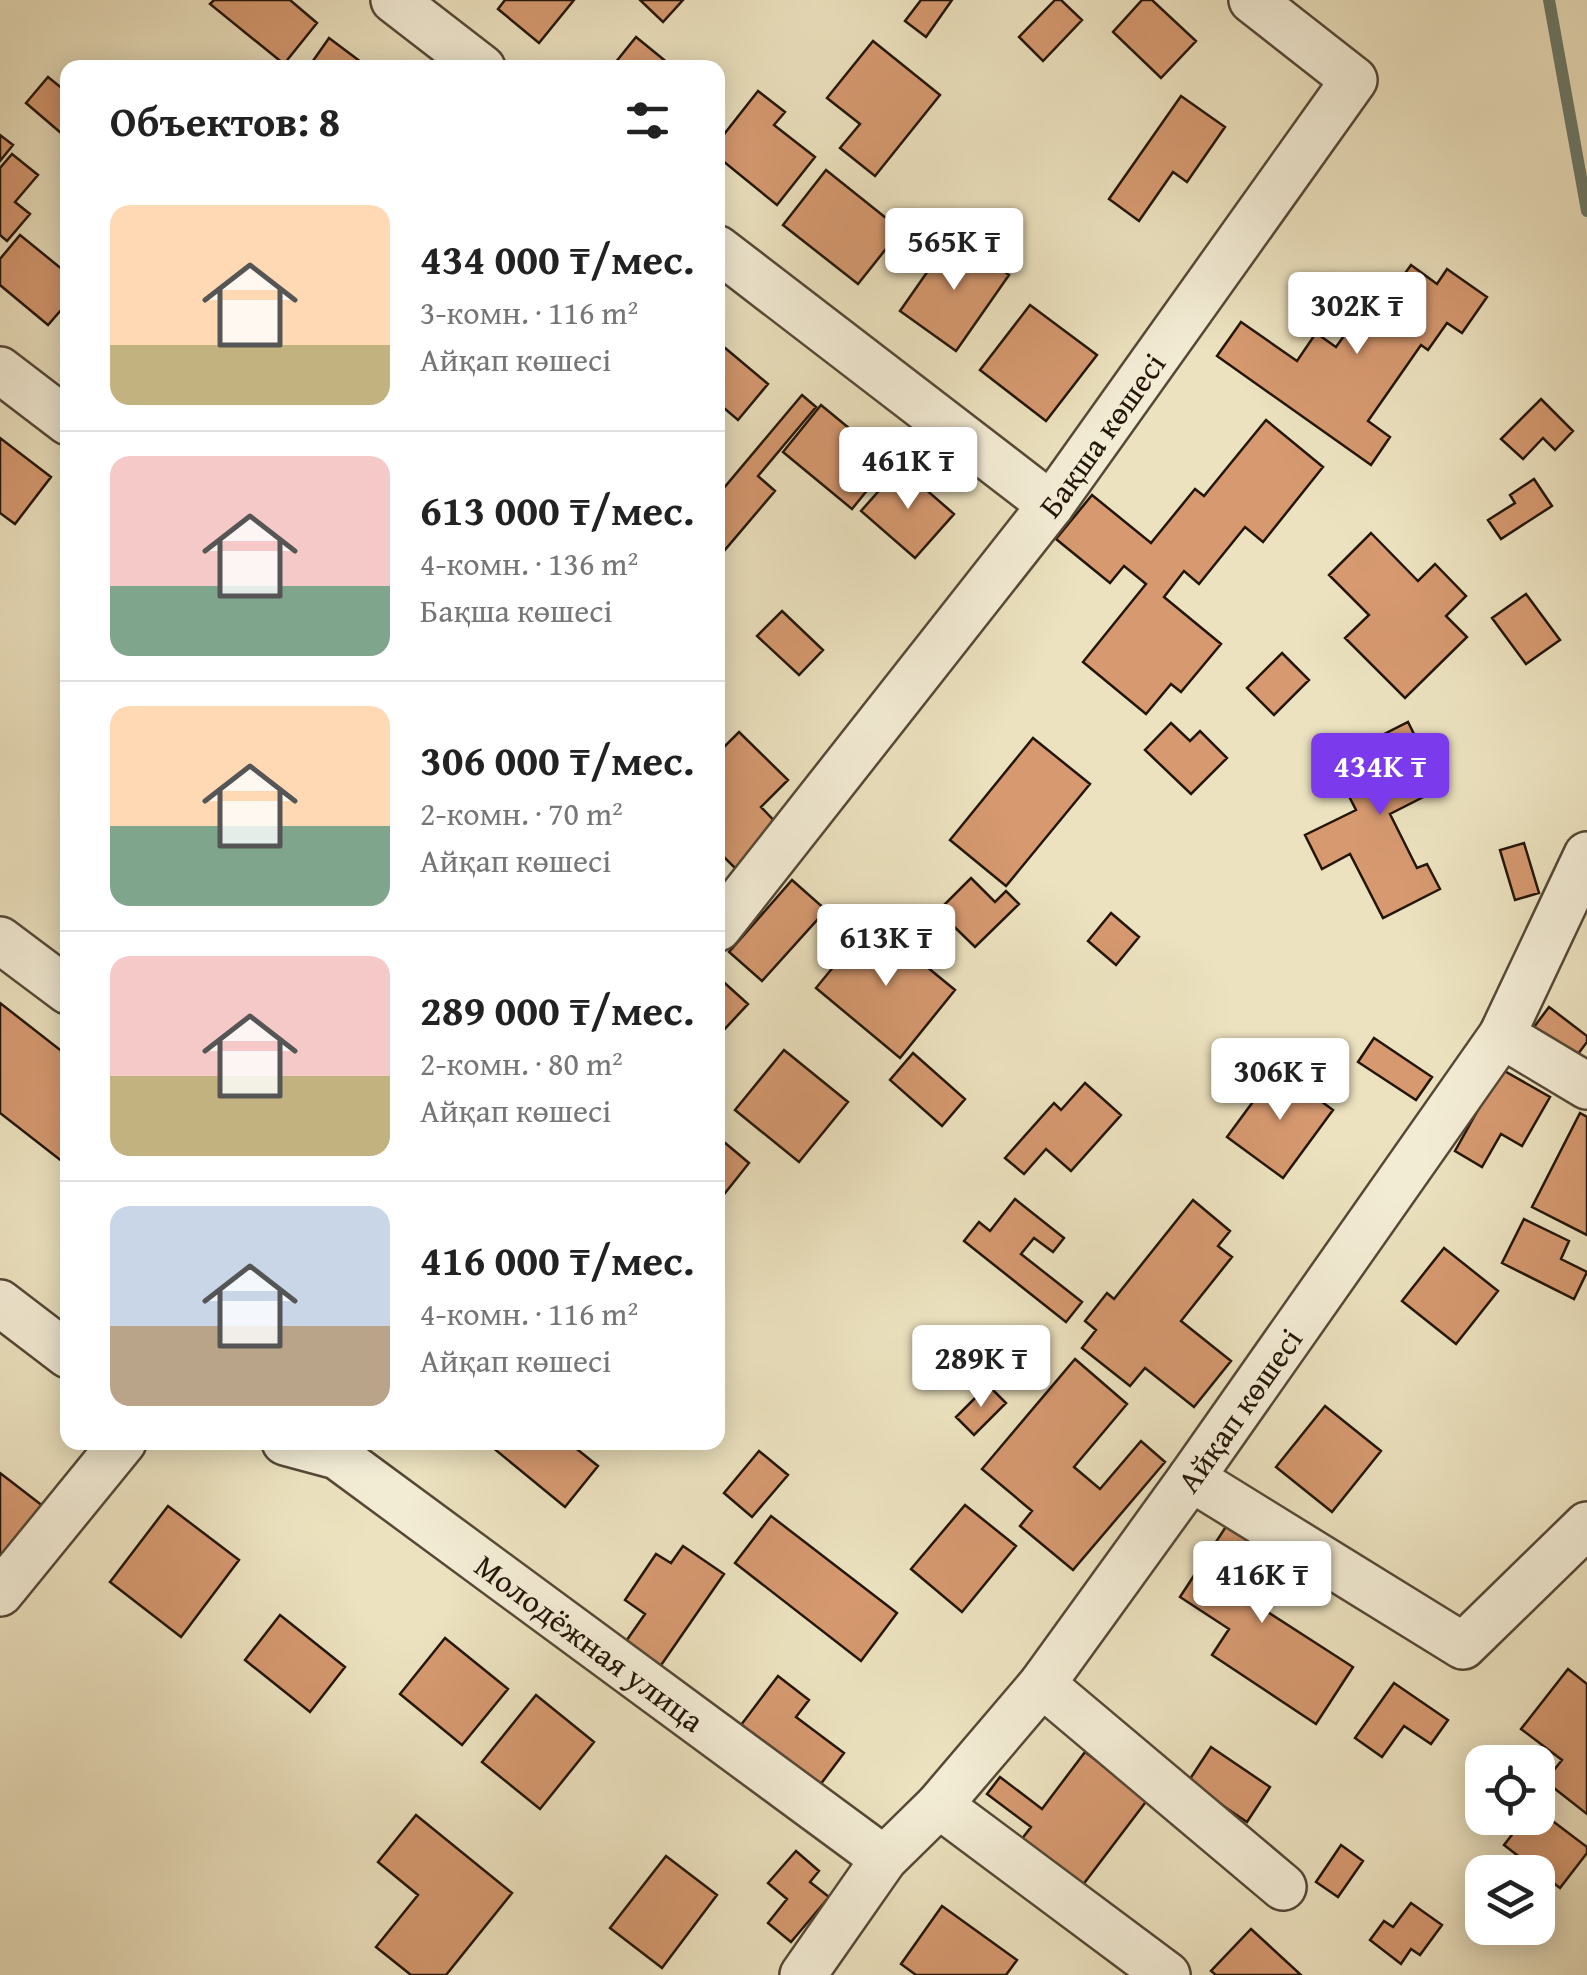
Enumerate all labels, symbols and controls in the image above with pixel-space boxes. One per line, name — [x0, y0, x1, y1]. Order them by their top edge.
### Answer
text: Объектов: 8 — [110, 90, 340, 151]
icon: filters — [620, 93, 675, 148]
pin: 565K ₸ — [873, 208, 1035, 293]
text: 565K ₸ — [907, 217, 1001, 264]
text: 434 000 ₸/мес. — [420, 228, 694, 289]
icon: home — [190, 245, 310, 365]
pin: 302K ₸ — [1276, 272, 1438, 357]
text: 302K ₸ — [1310, 281, 1404, 328]
text: 3-комн. · 116 m² — [420, 289, 638, 336]
text: Айқап көшесі — [420, 336, 611, 383]
street label: Бақша көшесі — [1027, 342, 1176, 527]
pin: 461K ₸ — [827, 427, 989, 512]
text: 461K ₸ — [861, 436, 955, 483]
text: 613 000 ₸/мес. — [420, 479, 694, 540]
icon: home — [190, 496, 310, 616]
text: 4-комн. · 136 m² — [420, 540, 638, 587]
text: Бақша көшесі — [420, 587, 612, 634]
text: 306 000 ₸/мес. — [420, 729, 694, 790]
pin: 434K ₸ — [1299, 733, 1461, 818]
text: 434K ₸ — [1333, 742, 1427, 789]
icon: home — [190, 746, 310, 866]
text: 2-комн. · 70 m² — [420, 790, 623, 837]
text: Айқап көшесі — [420, 837, 611, 884]
pin: 613K ₸ — [805, 904, 967, 989]
text: 613K ₸ — [839, 913, 933, 960]
text: 289 000 ₸/мес. — [420, 979, 694, 1040]
icon: home — [190, 996, 310, 1116]
pin: 306K ₸ — [1199, 1038, 1361, 1123]
text: 2-комн. · 80 m² — [420, 1040, 623, 1087]
text: 306K ₸ — [1233, 1047, 1327, 1094]
text: Айқап көшесі — [420, 1087, 611, 1134]
text: 416 000 ₸/мес. — [420, 1229, 694, 1290]
icon: home — [190, 1246, 310, 1366]
text: 4-комн. · 116 m² — [420, 1290, 638, 1337]
street label: Айқап көшесі — [1165, 1318, 1313, 1502]
pin: 289K ₸ — [900, 1325, 1062, 1410]
text: 289K ₸ — [934, 1334, 1028, 1381]
text: Айқап көшесі — [420, 1337, 611, 1384]
pin: 416K ₸ — [1181, 1541, 1343, 1626]
street label: Молодёжная улица — [465, 1542, 715, 1743]
text: 416K ₸ — [1215, 1550, 1309, 1597]
map controls — [1465, 1745, 1555, 1945]
button: locate — [1465, 1745, 1555, 1835]
button: layers — [1465, 1855, 1555, 1945]

